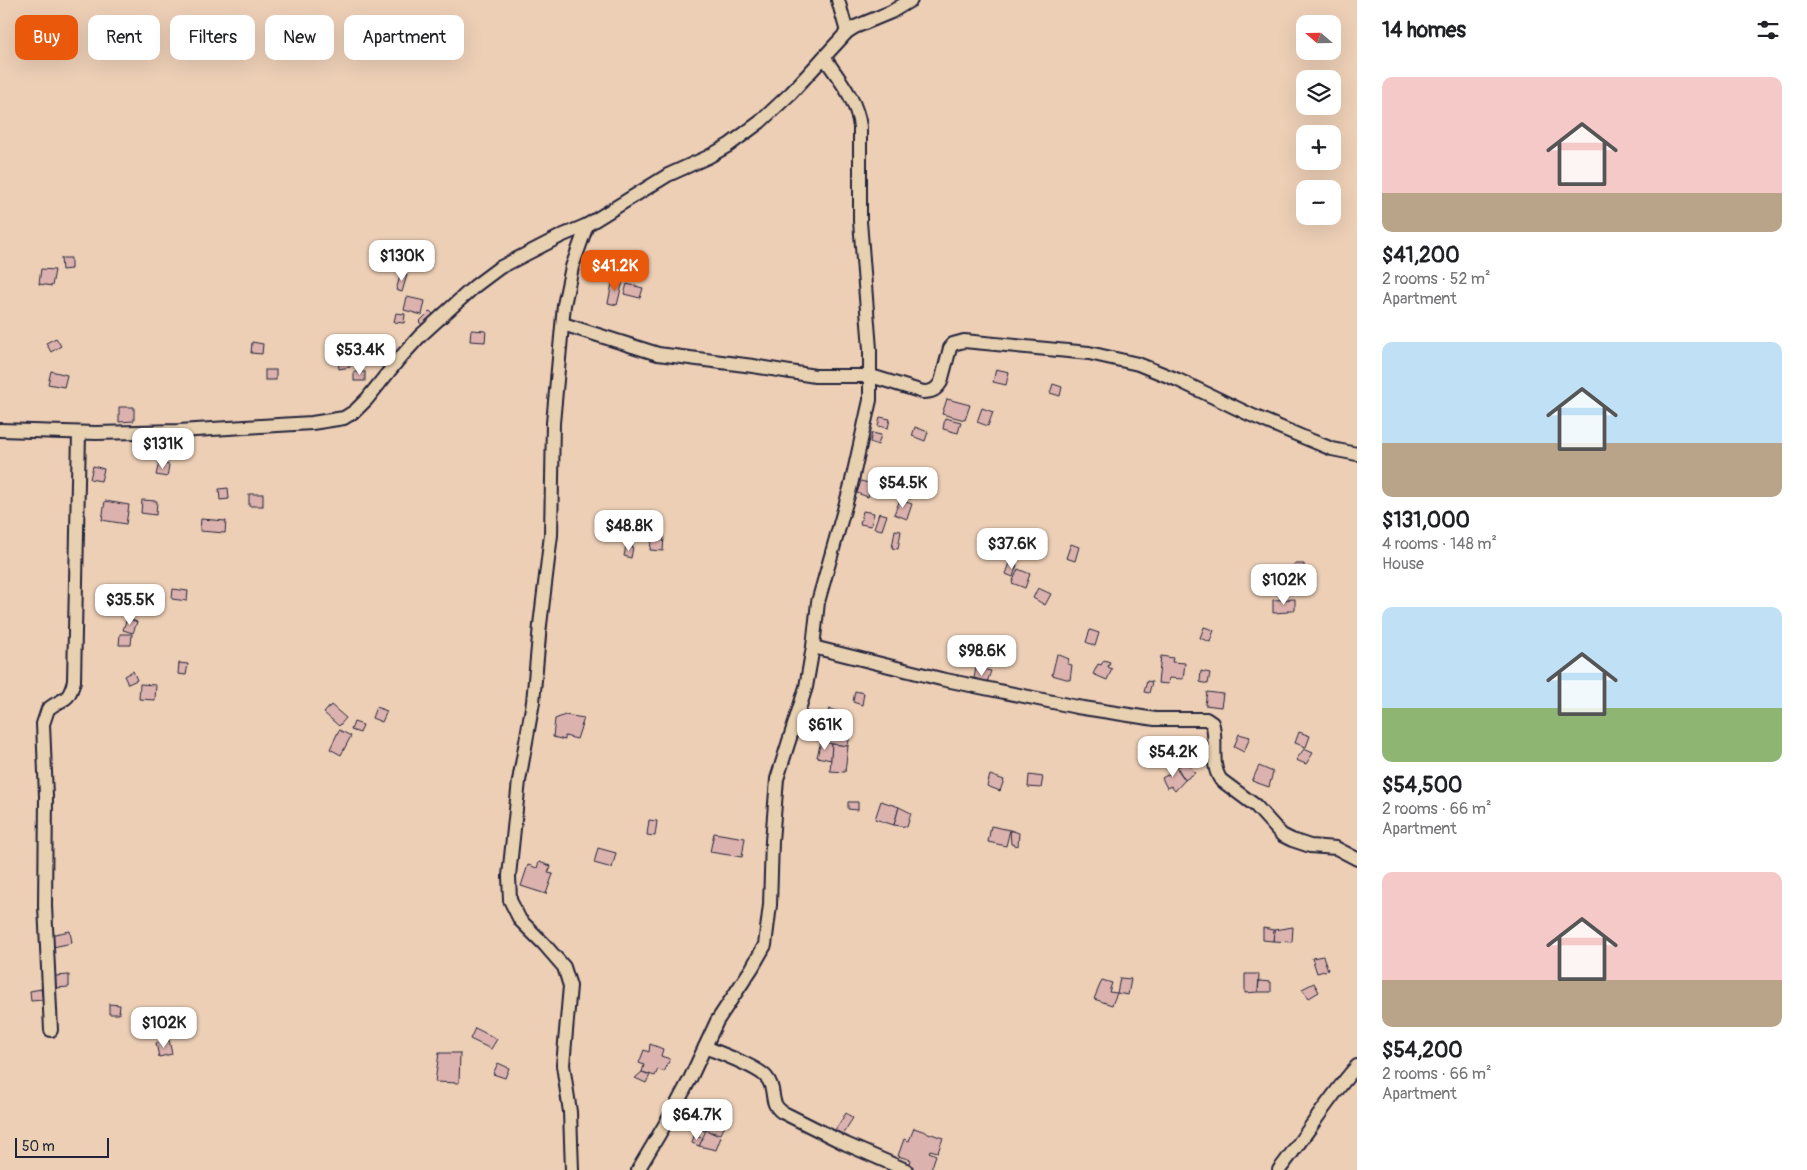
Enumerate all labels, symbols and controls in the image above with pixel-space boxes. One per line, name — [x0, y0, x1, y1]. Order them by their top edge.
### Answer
chip: Buy — [15, 15, 78, 60]
chip: Rent — [88, 15, 160, 60]
chip: Filters — [170, 15, 255, 60]
chip: New — [265, 15, 334, 60]
chip: Apartment — [344, 15, 464, 60]
north arrow — [1296, 15, 1341, 60]
map controls — [1296, 15, 1341, 225]
icon: filters — [1754, 16, 1782, 44]
text: 14 homes — [1382, 17, 1466, 44]
button: layers — [1296, 70, 1341, 115]
icon: home — [1537, 109, 1627, 199]
button: + — [1296, 125, 1341, 170]
button: − — [1296, 180, 1341, 225]
pin: $130K — [367, 240, 437, 282]
text: $41,200 — [1382, 242, 1460, 269]
text: $130K — [380, 246, 424, 266]
pin: $41.2K — [574, 250, 656, 292]
text: $41.2K — [592, 256, 638, 276]
text: 2 rooms · 52 m² — [1382, 269, 1491, 289]
text: Apartment — [1382, 289, 1457, 309]
pin: $53.4K — [319, 334, 401, 376]
text: $53.4K — [336, 340, 384, 360]
icon: home — [1537, 374, 1627, 464]
pin: $131K — [128, 428, 198, 470]
text: $131K — [143, 434, 183, 454]
pin: $54.5K — [862, 466, 944, 509]
text: $54.5K — [879, 473, 927, 493]
text: $131,000 — [1382, 507, 1470, 534]
pin: $48.8K — [588, 510, 670, 552]
text: $48.8K — [605, 516, 653, 536]
pin: $37.6K — [971, 528, 1053, 570]
text: $37.6K — [988, 534, 1036, 554]
text: 4 rooms · 148 m² — [1382, 534, 1497, 554]
text: House — [1382, 554, 1424, 574]
pin: $102K — [1249, 564, 1319, 606]
text: $102K — [1262, 570, 1306, 590]
pin: $35.5K — [89, 584, 171, 626]
text: $35.5K — [106, 590, 154, 610]
pin: $98.6K — [941, 634, 1023, 677]
icon: home — [1537, 639, 1627, 729]
text: $98.6K — [958, 641, 1006, 661]
pin: $61K — [795, 708, 855, 751]
text: $61K — [808, 715, 842, 735]
pin: $54.2K — [1132, 736, 1214, 778]
text: $54.2K — [1149, 742, 1197, 762]
text: $54,500 — [1382, 772, 1462, 799]
text: 2 rooms · 66 m² — [1382, 799, 1492, 819]
text: Apartment — [1382, 819, 1457, 839]
icon: home — [1537, 904, 1627, 994]
pin: $102K — [129, 1006, 199, 1049]
text: $102K — [142, 1013, 186, 1033]
text: $54,200 — [1382, 1037, 1463, 1064]
text: 2 rooms · 66 m² — [1382, 1064, 1492, 1084]
text: Apartment — [1382, 1084, 1457, 1104]
pin: $64.7K — [656, 1098, 738, 1141]
text: $64.7K — [673, 1105, 721, 1125]
scale bar — [15, 1135, 109, 1158]
text: 50 m — [22, 1138, 55, 1155]

